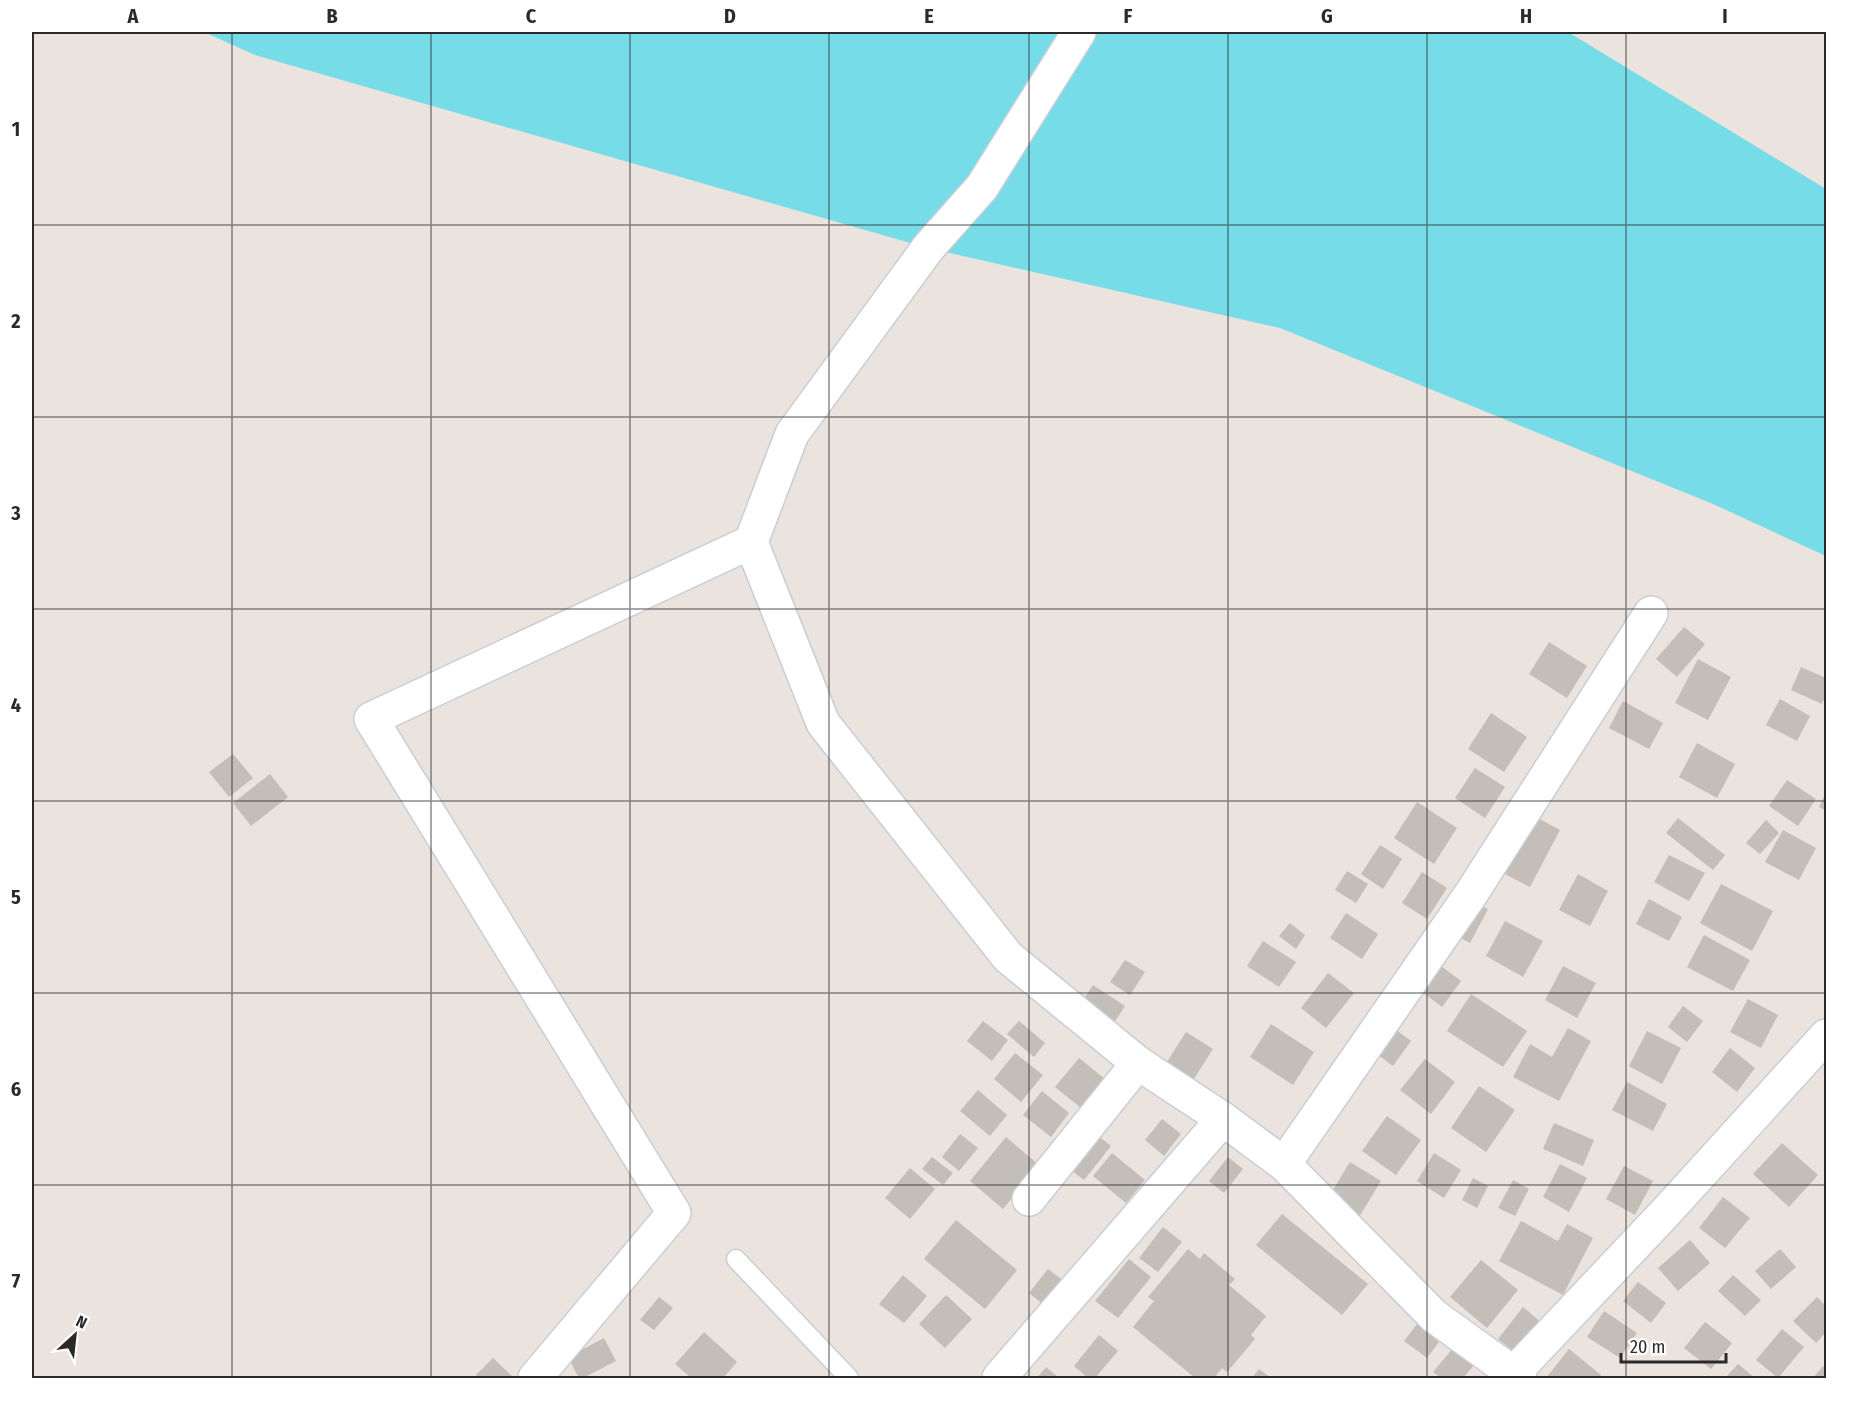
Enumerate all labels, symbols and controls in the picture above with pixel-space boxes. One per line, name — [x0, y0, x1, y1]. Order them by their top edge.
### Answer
text: A — [127, 4, 140, 28]
text: B — [326, 4, 338, 28]
text: C — [526, 4, 537, 28]
text: D — [724, 4, 736, 28]
text: E — [924, 4, 934, 28]
text: F — [1124, 4, 1133, 28]
text: G — [1321, 4, 1333, 28]
text: H — [1520, 4, 1532, 28]
text: I — [1722, 4, 1728, 28]
text: 1 — [12, 117, 20, 141]
text: 2 — [10, 309, 21, 333]
text: 3 — [10, 501, 21, 525]
text: 4 — [11, 693, 21, 717]
text: 5 — [11, 885, 21, 909]
text: 6 — [11, 1077, 21, 1101]
text: 7 — [12, 1269, 21, 1293]
north arrow — [45, 1305, 105, 1365]
text: N — [73, 1311, 90, 1333]
scale bar — [1621, 1326, 1726, 1364]
text: 20 m — [1630, 1336, 1665, 1358]

